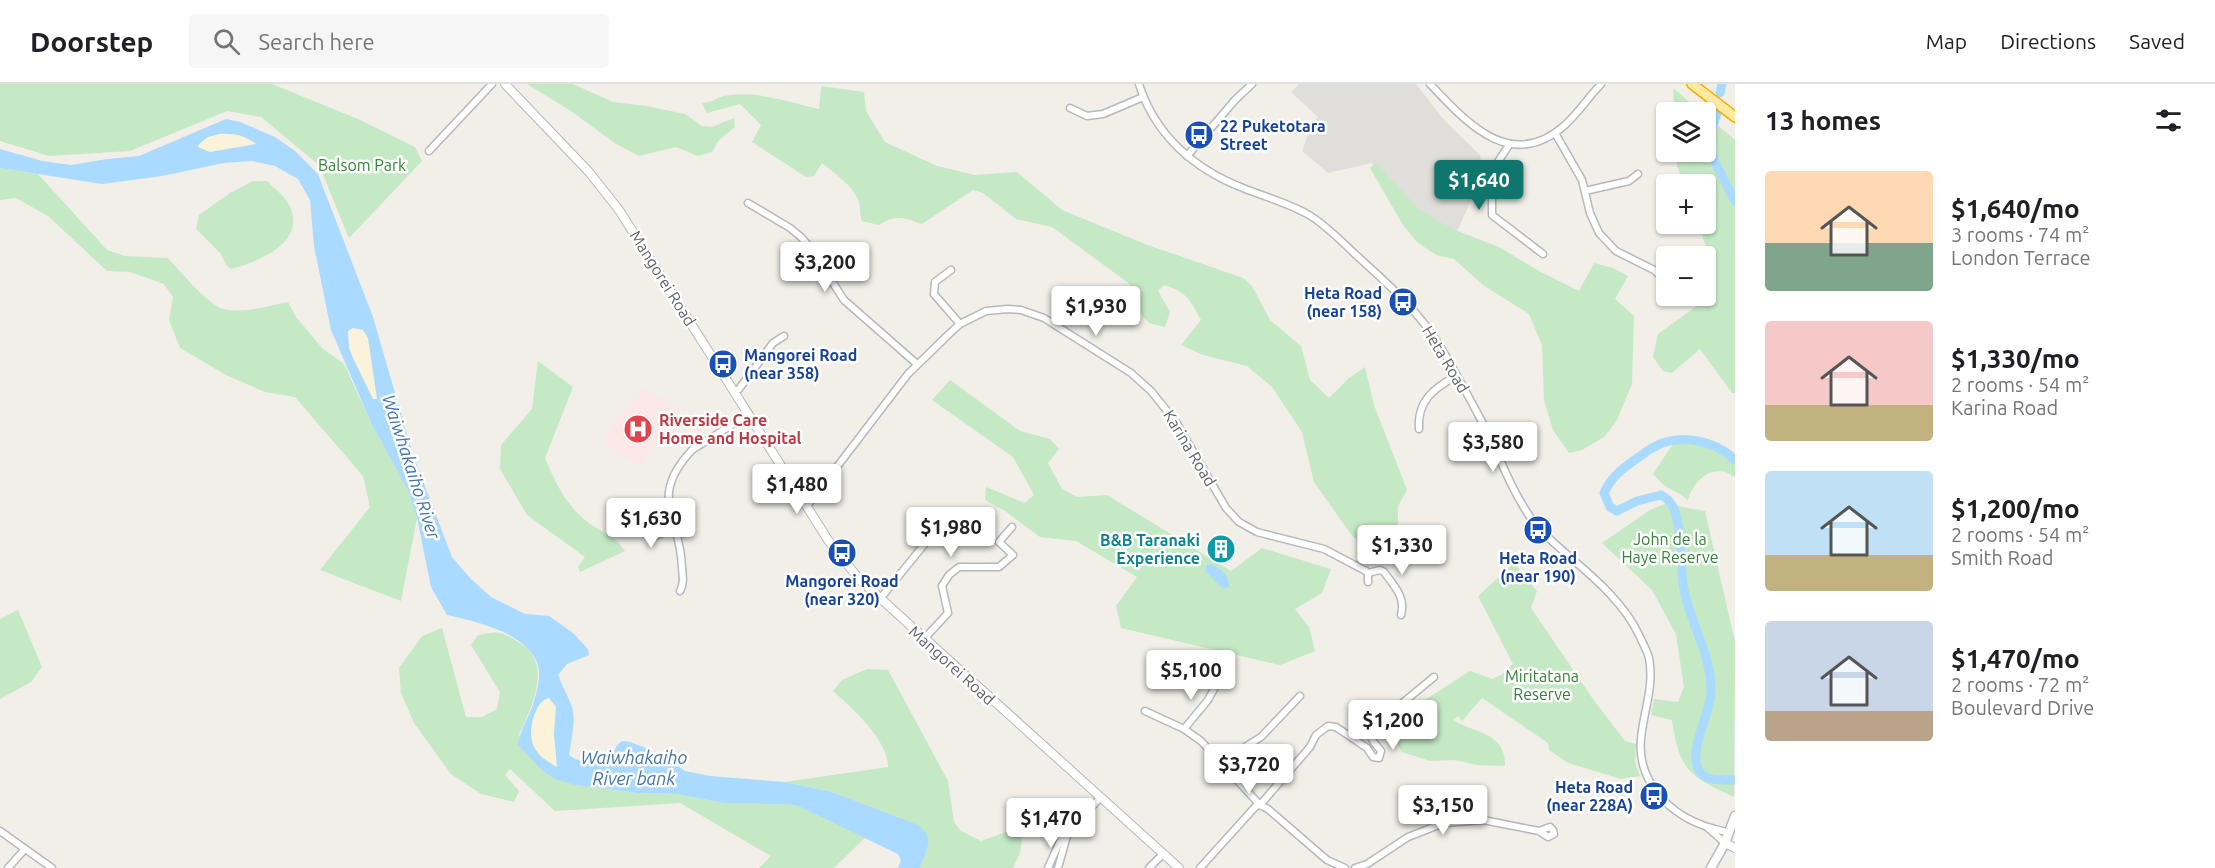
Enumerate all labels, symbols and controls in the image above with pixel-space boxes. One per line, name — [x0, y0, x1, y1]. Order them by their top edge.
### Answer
search box — [189, 14, 609, 68]
icon: search — [210, 25, 243, 58]
text: Doorstep — [30, 26, 153, 57]
text: Search here — [258, 29, 375, 54]
text: Map — [1926, 29, 1967, 53]
text: Directions — [2000, 29, 2096, 53]
text: Saved — [2129, 29, 2185, 53]
map controls — [1656, 102, 1716, 306]
button: layers — [1656, 102, 1716, 162]
icon: filters — [2152, 104, 2185, 137]
text: 13 homes — [1765, 106, 1881, 135]
place label: 22 Puketotara Street — [1220, 117, 1326, 153]
bus stop icon: 22 Puketotara Street — [1183, 119, 1215, 151]
park label: Balsom Park — [318, 156, 406, 174]
pin: $1,640 — [1430, 160, 1528, 211]
text: $1,640 — [1448, 168, 1510, 191]
button: + — [1656, 174, 1716, 234]
text: $1,640/mo — [1951, 194, 2080, 223]
icon: home — [1813, 195, 1885, 267]
text: 3 rooms · 74 m² — [1951, 223, 2089, 246]
street label: Mangorei Road — [626, 227, 700, 329]
pin: $3,200 — [776, 242, 874, 293]
button: − — [1656, 246, 1716, 306]
text: London Terrace — [1951, 246, 2091, 269]
text: $3,200 — [794, 250, 856, 273]
place label: Heta Road (near 158) — [1304, 284, 1382, 321]
pin: $1,930 — [1047, 286, 1145, 337]
bus stop icon: Heta Road (near 158) — [1387, 286, 1419, 318]
text: $1,930 — [1065, 294, 1127, 317]
street label: Heta Road — [1419, 322, 1473, 396]
text: $1,330/mo — [1951, 344, 2080, 373]
icon: home — [1813, 345, 1885, 417]
place label: Mangorei Road (near 358) — [744, 346, 857, 383]
bus stop icon: Mangorei Road (near 358) — [707, 348, 739, 380]
text: 2 rooms · 54 m² — [1951, 373, 2089, 396]
water label: Waiwhakaiho River — [379, 392, 445, 543]
text: Karina Road — [1951, 396, 2058, 419]
street label: Karina Road — [1160, 407, 1220, 489]
place label: Riverside Care Home and Hospital — [659, 411, 802, 447]
hospital icon: Riverside Care Home and Hospital — [622, 413, 654, 445]
pin: $3,580 — [1444, 422, 1542, 473]
text: $3,580 — [1462, 430, 1524, 453]
pin: $1,480 — [748, 464, 846, 515]
text: $1,480 — [766, 472, 828, 495]
text: $1,200/mo — [1951, 494, 2080, 523]
icon: home — [1813, 495, 1885, 567]
pin: $1,630 — [602, 498, 700, 549]
text: $1,630 — [620, 506, 682, 529]
pin: $1,980 — [902, 507, 1000, 558]
bus stop icon: Heta Road (near 190) — [1522, 514, 1554, 546]
text: $1,980 — [920, 515, 982, 538]
text: 2 rooms · 54 m² — [1951, 523, 2089, 546]
pin: $1,330 — [1353, 525, 1451, 576]
park label: John de la Haye Reserve — [1621, 530, 1719, 566]
place label: B&B Taranaki Experience — [1100, 531, 1200, 567]
building icon: B&B Taranaki Experience — [1205, 533, 1237, 565]
text: $1,330 — [1371, 533, 1433, 556]
bus stop icon: Mangorei Road (near 320) — [826, 537, 858, 569]
text: Smith Road — [1951, 546, 2054, 569]
place label: Heta Road (near 190) — [1499, 549, 1577, 586]
place label: Mangorei Road (near 320) — [785, 572, 899, 609]
street label: Mangorei Road — [905, 622, 999, 708]
text: $1,470/mo — [1951, 644, 2080, 673]
icon: home — [1813, 645, 1885, 717]
pin: $5,100 — [1142, 650, 1240, 701]
text: $5,100 — [1160, 658, 1222, 681]
park label: Miritatana Reserve — [1505, 667, 1579, 703]
text: 2 rooms · 72 m² — [1951, 673, 2089, 696]
text: Boulevard Drive — [1951, 696, 2094, 719]
pin: $1,200 — [1344, 700, 1442, 751]
text: $1,200 — [1362, 708, 1424, 731]
pin: $3,720 — [1200, 744, 1298, 795]
water label: Waiwhakaiho River bank — [581, 747, 688, 788]
text: $3,720 — [1218, 752, 1280, 775]
place label: Heta Road (near 228A) — [1546, 778, 1633, 815]
bus stop icon: Heta Road (near 228A) — [1638, 780, 1670, 812]
pin: $3,150 — [1394, 785, 1492, 836]
text: $3,150 — [1412, 793, 1474, 816]
pin: $1,470 — [1002, 798, 1100, 849]
text: $1,470 — [1020, 806, 1082, 829]

